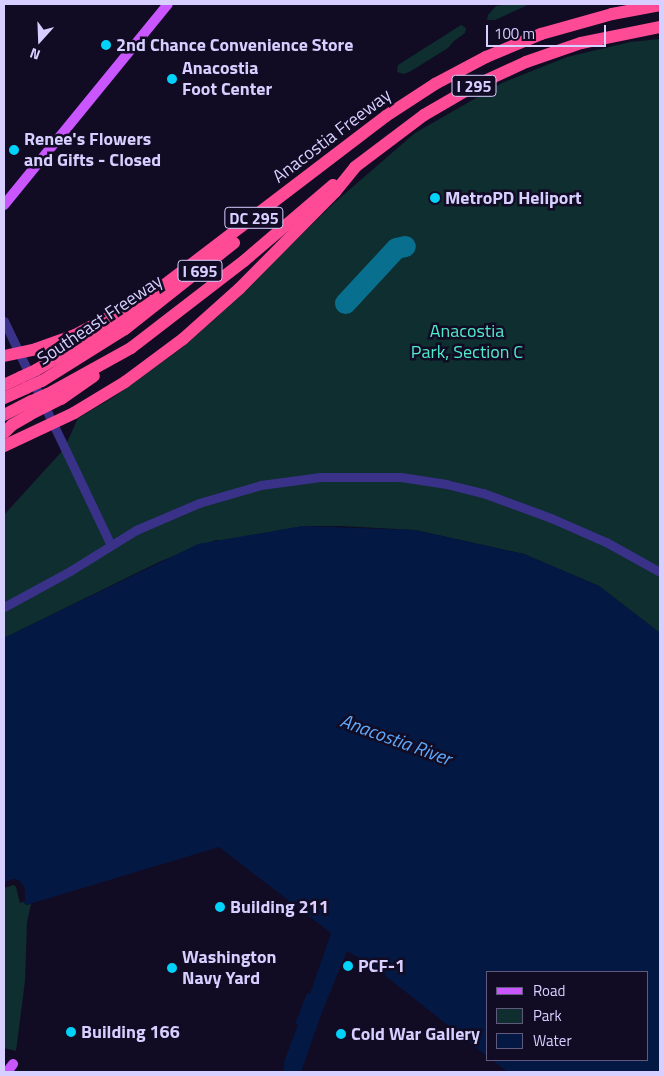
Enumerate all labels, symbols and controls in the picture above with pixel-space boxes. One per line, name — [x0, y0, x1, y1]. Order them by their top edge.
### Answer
north arrow — [15, 15, 65, 65]
scale bar — [489, 15, 609, 47]
text: 100 m — [494, 22, 535, 45]
place label: 2nd Chance Convenience Store — [116, 34, 353, 56]
marker: 2nd Chance Convenience Store — [100, 39, 112, 51]
text: N — [27, 43, 43, 66]
place label: Anacostia Foot Center — [182, 58, 272, 100]
road number: I 295 — [452, 72, 496, 100]
marker: Anacostia Foot Center — [166, 73, 178, 85]
street label: Anacostia Freeway — [269, 84, 395, 188]
place label: Renee's Flowers and Gifts - Closed — [24, 129, 161, 172]
marker: Renee's Flowers and Gifts - Closed — [8, 144, 20, 156]
place label: MetroPD Heliport — [445, 187, 582, 209]
marker: MetroPD Heliport — [429, 192, 441, 204]
road number: DC 295 — [224, 204, 284, 232]
road number: I 695 — [178, 258, 222, 284]
street label: Southeast Freeway — [33, 270, 167, 370]
park label: Anacostia Park, Section C — [411, 321, 523, 364]
water label: Anacostia River — [338, 708, 454, 770]
place label: Building 211 — [230, 896, 329, 918]
marker: Building 211 — [214, 901, 226, 913]
place label: Washington Navy Yard — [182, 947, 276, 990]
place label: PCF-1 — [358, 955, 405, 977]
marker: PCF-1 — [342, 960, 354, 972]
marker: Washington Navy Yard — [166, 962, 178, 974]
legend — [487, 971, 649, 1061]
text: Road — [533, 979, 565, 1002]
text: Park — [533, 1004, 562, 1027]
place label: Building 166 — [81, 1021, 180, 1043]
place label: Cold War Gallery — [351, 1023, 480, 1045]
marker: Building 166 — [65, 1026, 77, 1038]
marker: Cold War Gallery — [335, 1028, 347, 1040]
text: Water — [533, 1029, 572, 1052]

